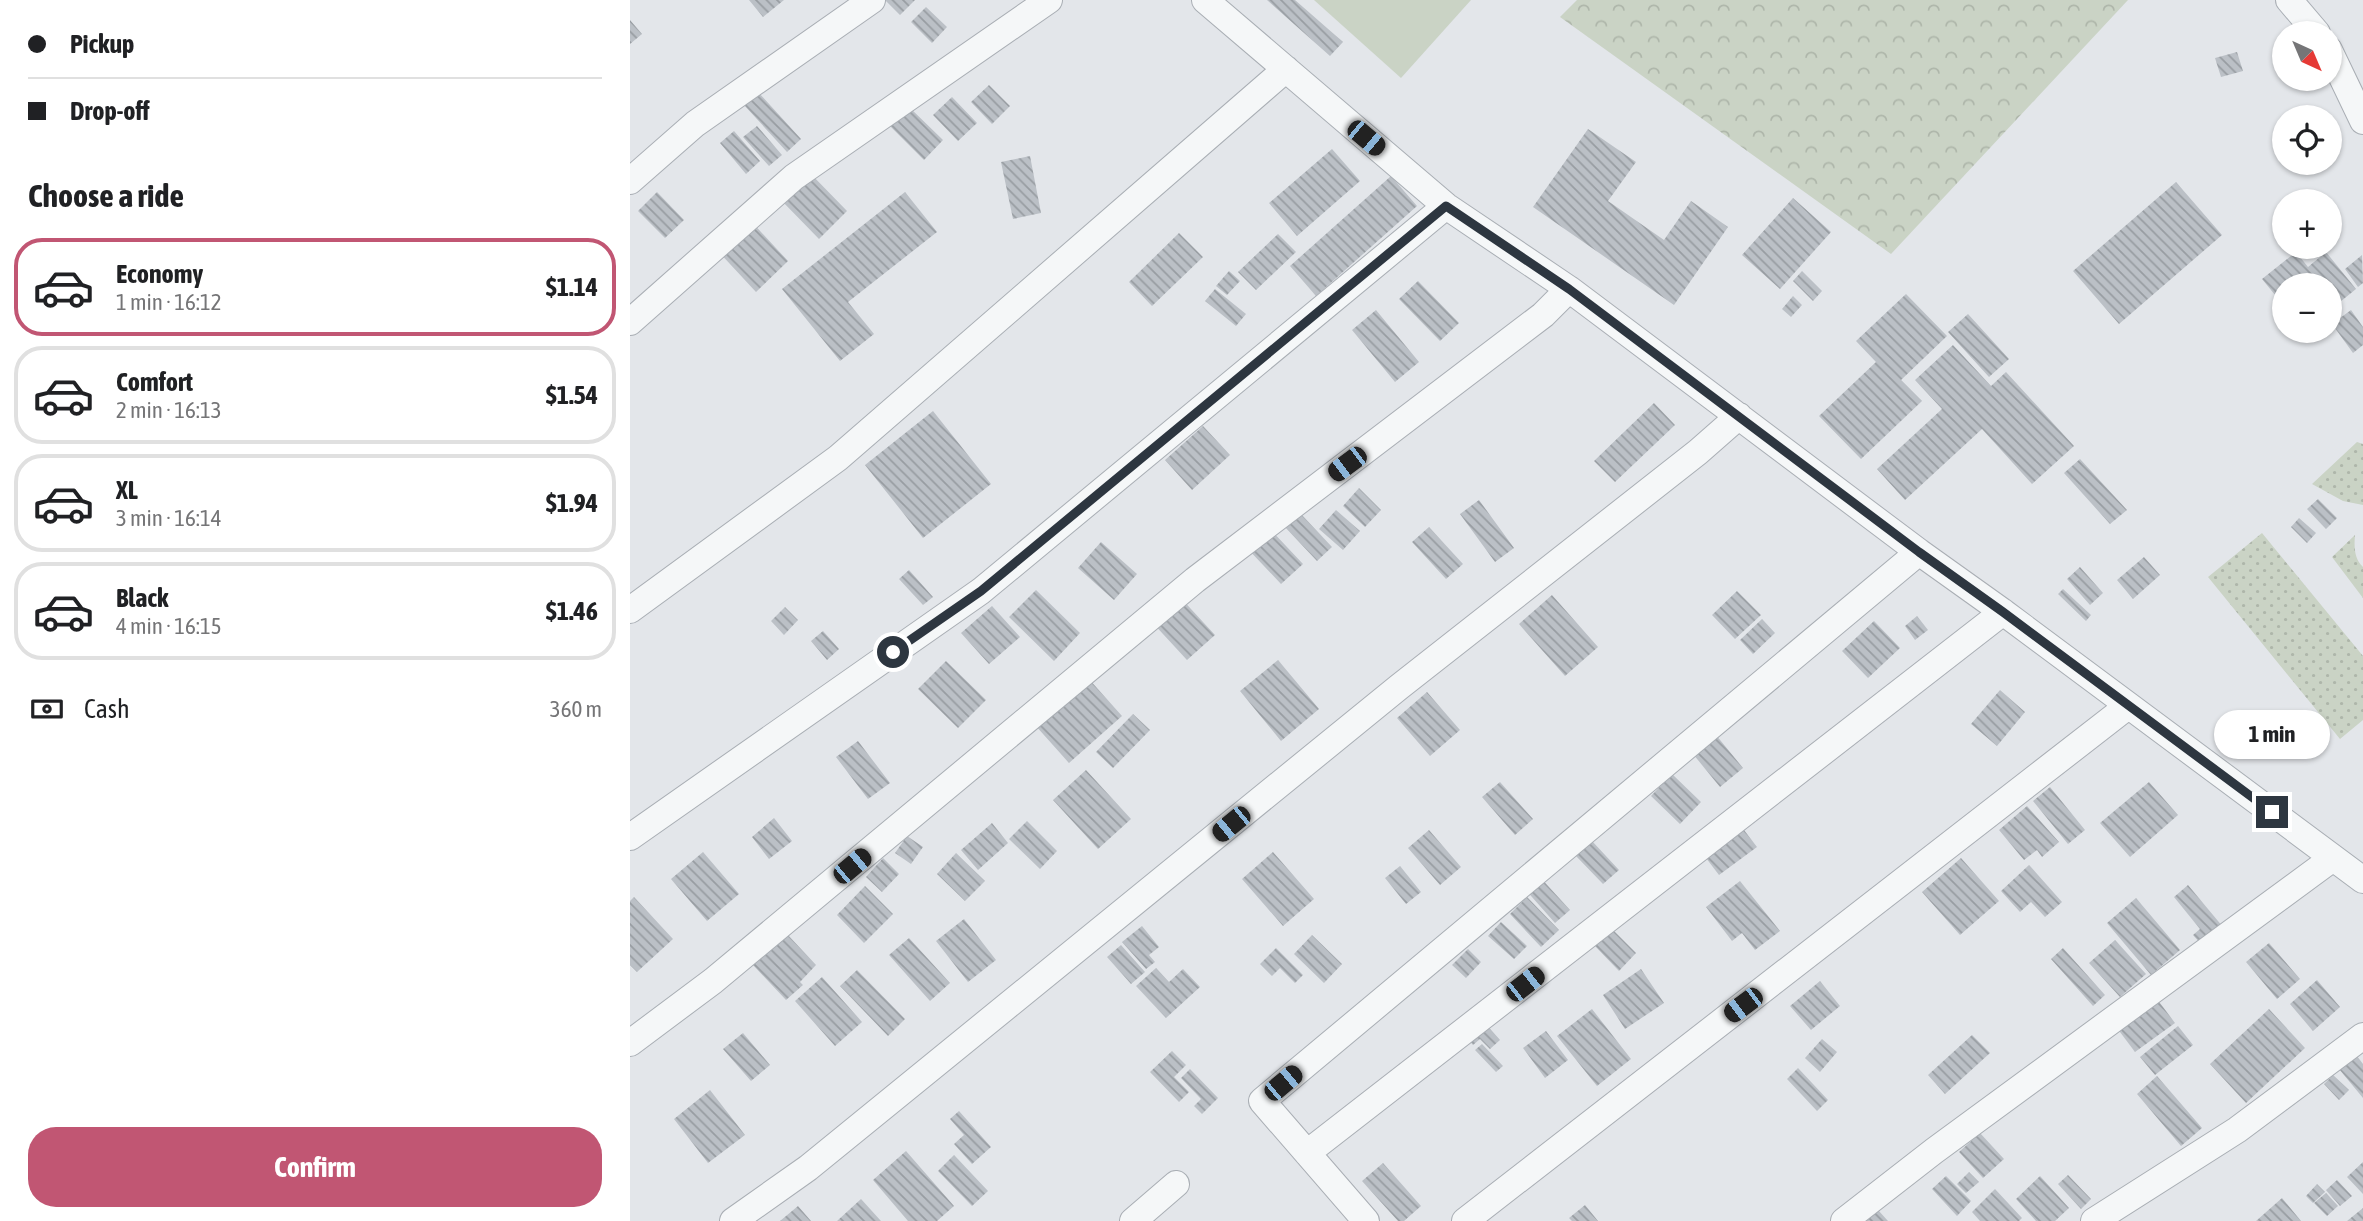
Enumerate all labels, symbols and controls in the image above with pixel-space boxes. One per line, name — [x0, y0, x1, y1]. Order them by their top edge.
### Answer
north arrow — [2272, 21, 2342, 91]
map controls — [2272, 21, 2342, 343]
text: Pickup — [70, 29, 134, 59]
text: Drop-off — [70, 96, 150, 126]
button: locate — [2272, 105, 2342, 175]
car — [1344, 116, 1389, 160]
text: Choose a ride — [28, 177, 184, 214]
button: + — [2272, 189, 2342, 259]
icon: car — [32, 256, 95, 319]
text: Economy — [116, 259, 203, 289]
text: $1.14 — [546, 272, 598, 302]
button: − — [2272, 273, 2342, 343]
text: 1 min · 16:12 — [116, 289, 222, 315]
icon: car — [32, 364, 95, 427]
text: Comfort — [116, 367, 193, 397]
text: $1.54 — [546, 380, 598, 410]
text: 2 min · 16:13 — [116, 397, 222, 423]
car — [1324, 443, 1371, 485]
icon: car — [32, 472, 95, 535]
text: XL — [116, 475, 138, 505]
text: $1.94 — [546, 488, 598, 518]
text: 3 min · 16:14 — [116, 505, 222, 531]
icon: car — [32, 580, 95, 643]
text: Black — [116, 583, 168, 613]
text: $1.46 — [546, 596, 598, 626]
text: 4 min · 16:15 — [116, 613, 222, 639]
route start — [877, 636, 909, 668]
icon: cash — [28, 690, 66, 728]
text: Cash — [84, 694, 130, 724]
text: 360 m — [550, 696, 602, 722]
callout: 1 min — [2214, 710, 2330, 760]
text: 1 min — [2249, 721, 2295, 747]
route end — [2256, 796, 2288, 828]
car — [1209, 803, 1254, 845]
car — [830, 844, 875, 888]
car — [1502, 963, 1549, 1005]
car — [1720, 984, 1767, 1026]
car — [1261, 1061, 1306, 1105]
button: Confirm — [28, 1127, 602, 1207]

